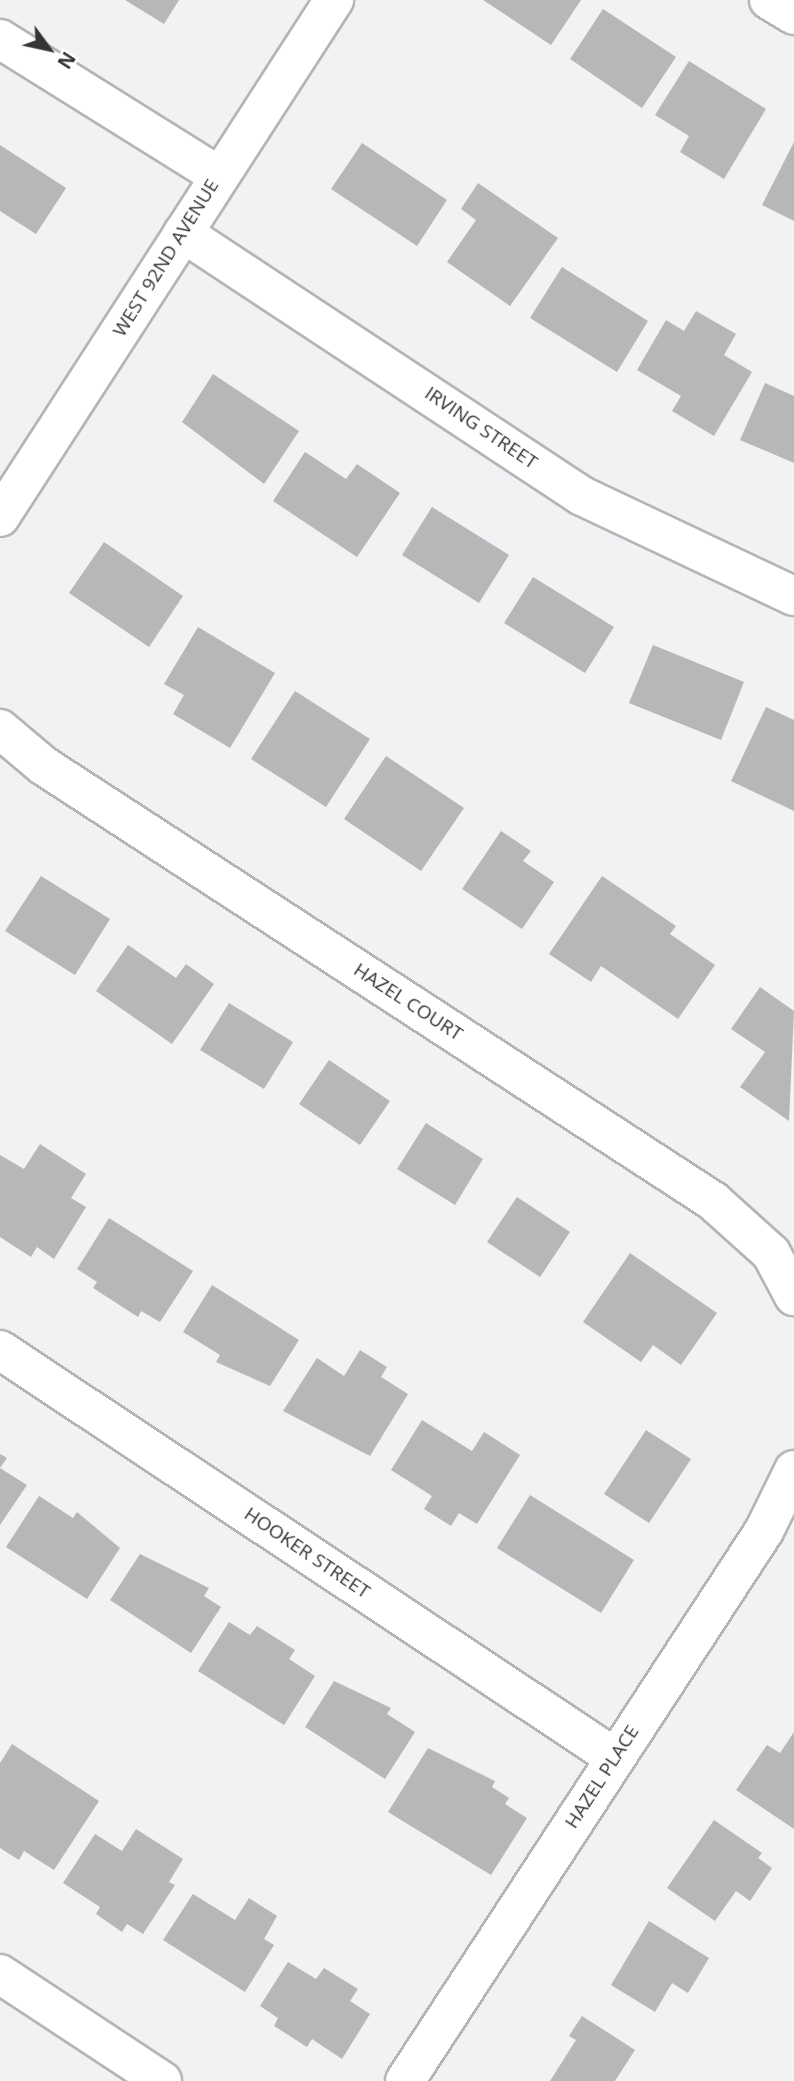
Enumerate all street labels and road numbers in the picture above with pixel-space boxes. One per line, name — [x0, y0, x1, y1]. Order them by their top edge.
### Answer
street label: WEST 92ND AVENUE — [108, 175, 224, 341]
street label: IRVING STREET — [420, 382, 542, 474]
street label: HAZEL COURT — [349, 958, 467, 1046]
street label: HOOKER STREET — [240, 1503, 374, 1603]
street label: HAZEL PLACE — [560, 1721, 644, 1833]

